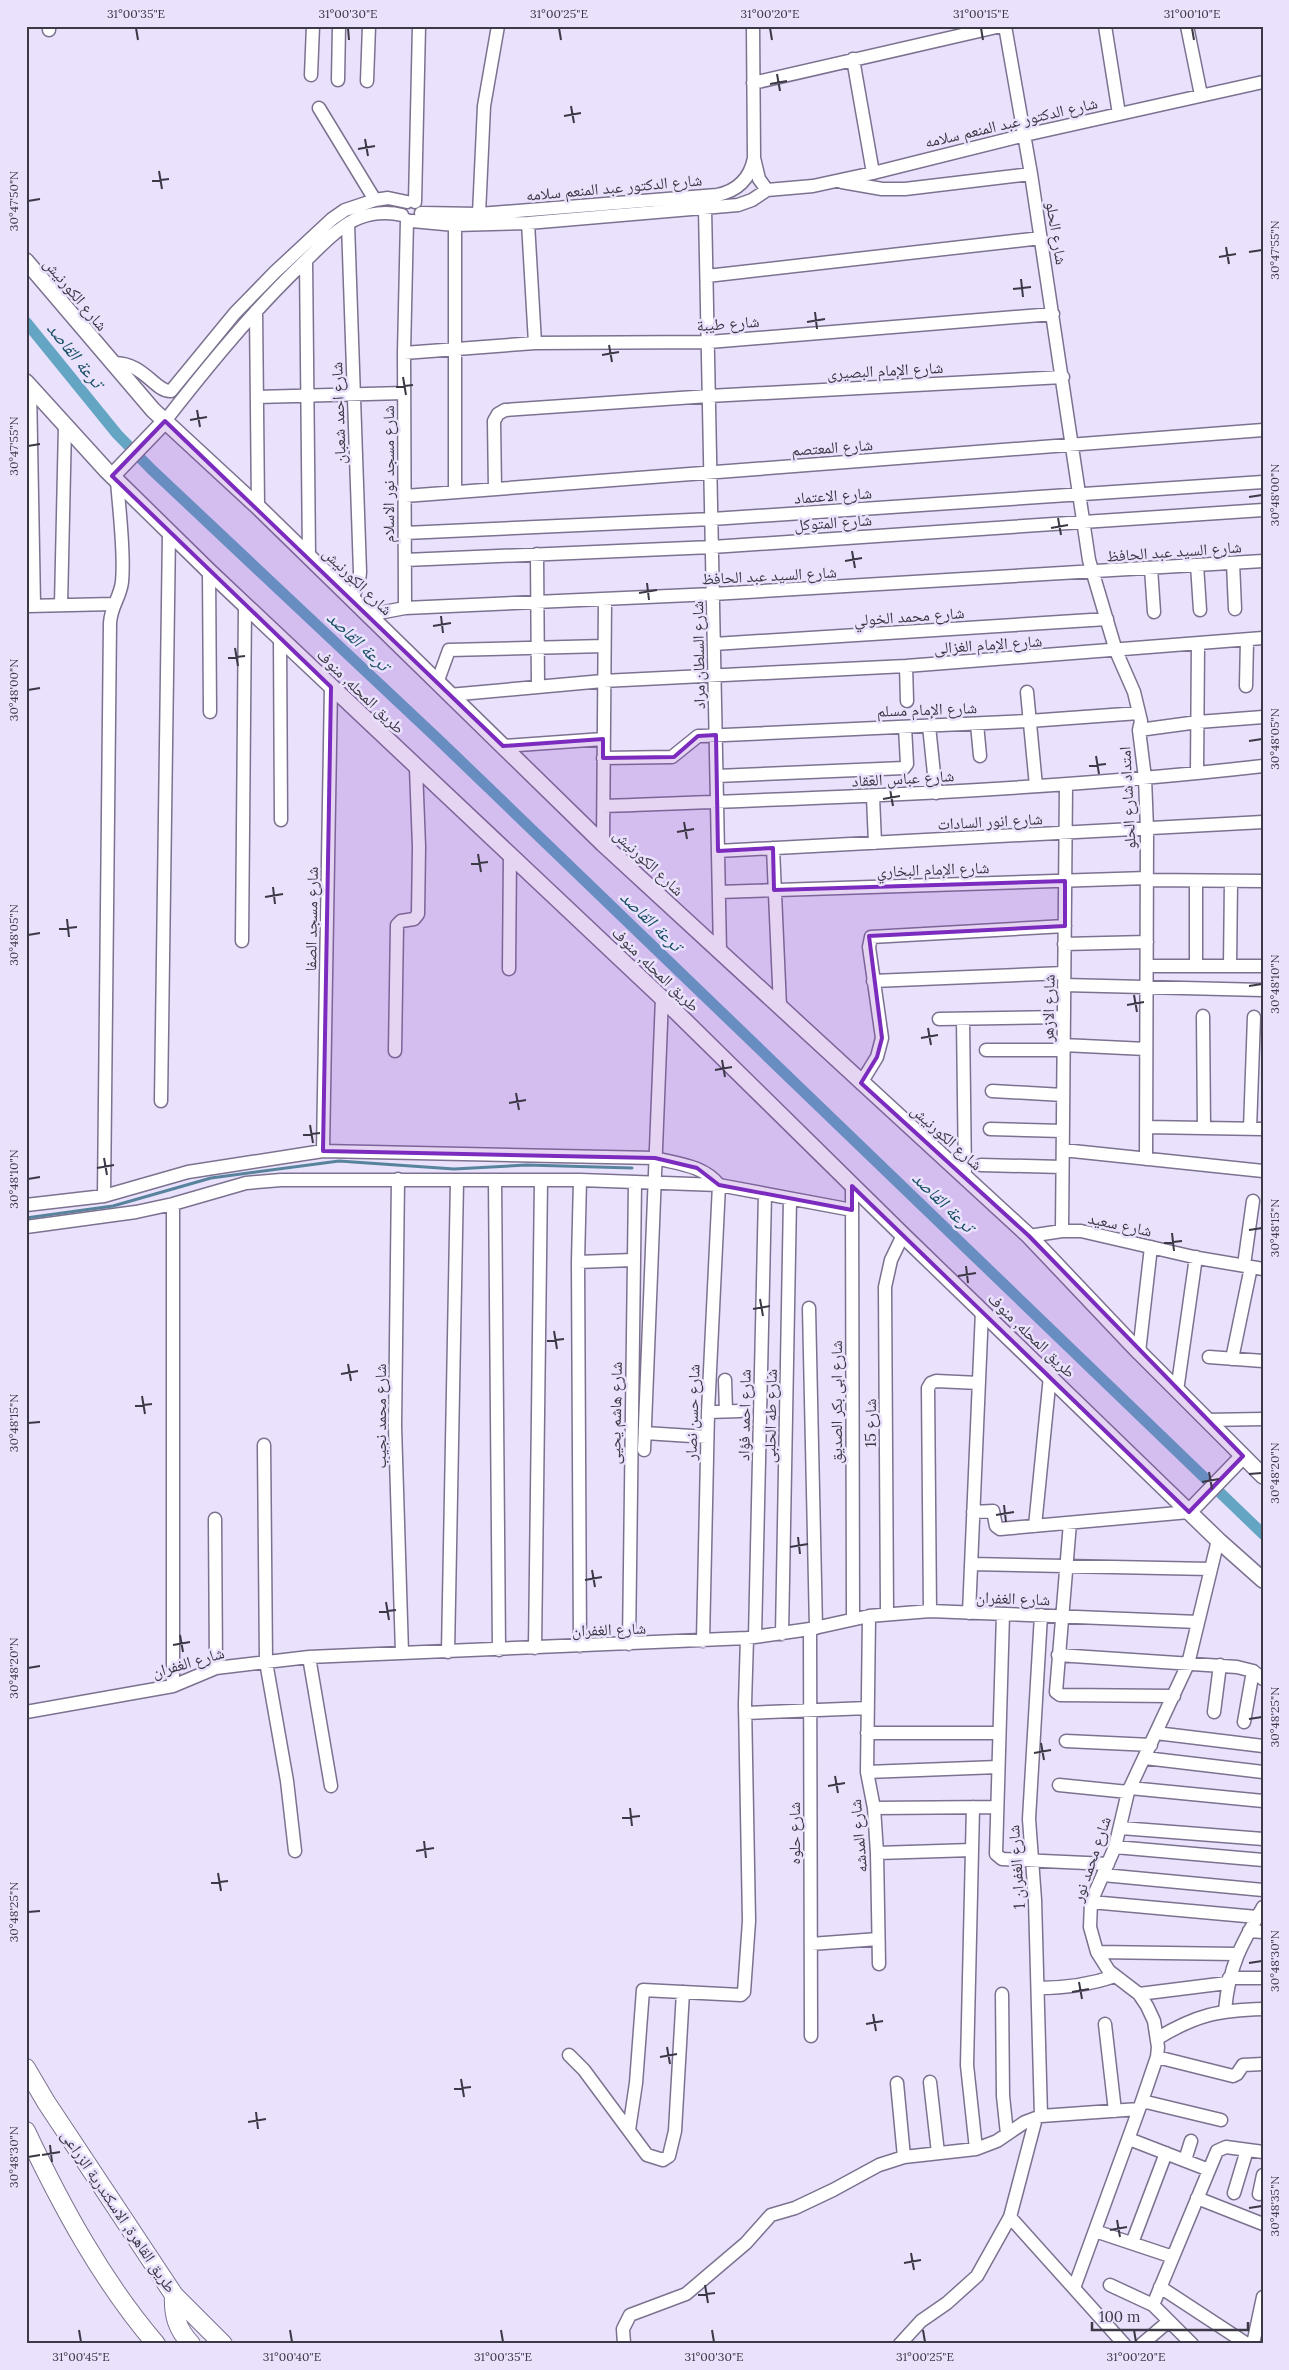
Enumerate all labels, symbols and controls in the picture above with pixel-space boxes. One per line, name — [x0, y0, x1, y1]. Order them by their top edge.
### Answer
text: 31°00'35"E — [107, 6, 165, 21]
text: 31°00'30"E — [318, 6, 378, 21]
text: 31°00'25"E — [530, 6, 588, 21]
text: 31°00'20"E — [741, 6, 799, 21]
text: 31°00'15"E — [953, 6, 1009, 21]
text: 31°00'10"E — [1164, 6, 1220, 21]
street label: شارع الدكتور عبد المنعم سلامه — [923, 92, 1100, 153]
street label: شارع الدكتور عبد المنعم سلامه — [525, 169, 703, 206]
text: 30°47'50"N — [6, 171, 21, 231]
street label: شارع الحلو — [1041, 200, 1072, 266]
text: 30°47'55"N — [1267, 220, 1282, 280]
street label: شارع الكورنيش — [39, 253, 112, 335]
street label: شارع طيبة — [696, 311, 760, 336]
water label: ترعة القاصد — [42, 317, 111, 395]
street label: شارع الإمام البصيرى — [826, 357, 944, 384]
street label: شارع احمد شعبان — [326, 362, 351, 464]
street label: شارع مسجد نور الاسلام — [378, 405, 399, 543]
text: 30°47'55"N — [6, 416, 21, 476]
street label: شارع المعتصم — [791, 434, 874, 461]
text: 30°48'00"N — [1267, 464, 1282, 526]
street label: شارع الاعتماد — [793, 482, 873, 509]
street label: شارع المتوكل — [794, 509, 873, 536]
street label: شارع السيد عبد الحافظ — [1106, 536, 1242, 567]
street label: شارع الكورنيش — [318, 543, 397, 620]
street label: شارع السيد عبد الحافظ — [701, 561, 837, 590]
street label: شارع السلطان مراد — [687, 601, 710, 709]
street label: شارع محمد الخولي — [853, 602, 965, 633]
water label: ترعة القاصد — [322, 606, 397, 678]
street label: شارع الإمام الغزالى — [933, 630, 1043, 659]
street label: طريق المحله, منوف — [312, 644, 409, 738]
text: 30°48'00"N — [6, 659, 21, 721]
street label: شارع الإمام مسلم — [876, 697, 978, 722]
text: 30°48'05"N — [1267, 708, 1282, 770]
street label: امتداد شارع الحلو — [1114, 746, 1141, 850]
street label: شارع عباس العقاد — [851, 765, 955, 792]
street label: شارع انور السادات — [937, 808, 1043, 835]
street label: شارع الكورنيش — [609, 824, 688, 900]
street label: شارع الإمام البخاري — [876, 857, 990, 884]
street label: شارع مسجد الصفا — [300, 866, 323, 972]
water label: ترعة القاصد — [615, 885, 690, 958]
text: 30°48'05"N — [6, 904, 21, 966]
street label: طريق المحله, منوف — [607, 922, 704, 1016]
text: 30°48'10"N — [1267, 954, 1282, 1014]
street label: شارع الازهر — [1037, 974, 1060, 1043]
street label: شارع الكورنيش — [906, 1100, 987, 1175]
text: 30°48'10"N — [6, 1149, 21, 1209]
water label: ترعة القاصد — [907, 1166, 982, 1239]
text: 30°48'15"N — [1267, 1199, 1282, 1257]
street label: شارع سعيد — [1086, 1207, 1154, 1242]
street label: طريق المحله, منوف — [983, 1288, 1080, 1382]
street label: شارع ابى بكر الصديق — [826, 1340, 847, 1464]
street label: شارع هاشم يحيى — [604, 1361, 627, 1465]
street label: شارع محمد نجيب — [370, 1364, 391, 1468]
street label: شارع حسن نصار — [680, 1364, 705, 1461]
street label: شارع احمد فؤاد — [733, 1369, 756, 1461]
street label: شارع طه الحلبى — [759, 1369, 782, 1463]
text: 30°48'15"N — [6, 1394, 21, 1452]
street label: شارع 15 — [860, 1398, 881, 1448]
text: 30°48'20"N — [1267, 1442, 1282, 1504]
street label: شارع الغفران — [975, 1587, 1050, 1610]
street label: شارع الغفران — [572, 1618, 647, 1641]
text: 30°48'20"N — [6, 1637, 21, 1699]
street label: شارع الغفران — [150, 1642, 227, 1683]
text: 30°48'25"N — [1267, 1687, 1282, 1747]
street label: شارع المدشه — [845, 1798, 872, 1874]
street label: شارع حلوه — [784, 1802, 805, 1864]
street label: شارع محمد نور — [1067, 1814, 1116, 1906]
street label: شارع الغفران 1 — [1003, 1824, 1030, 1910]
text: 30°48'25"N — [6, 1882, 21, 1942]
text: 30°48'30"N — [1267, 1930, 1282, 1992]
text: 30°48'30"N — [6, 2126, 21, 2188]
street label: طريق القاهرة, الاسكندرية الزراعى — [56, 2126, 181, 2297]
text: 30°48'35"N — [1267, 2176, 1282, 2236]
scale bar — [1092, 2300, 1248, 2332]
text: 100 m — [1099, 2307, 1140, 2326]
text: 31°00'45"E — [52, 2349, 110, 2364]
text: 31°00'40"E — [263, 2349, 321, 2364]
text: 31°00'35"E — [474, 2349, 532, 2364]
text: 31°00'30"E — [684, 2349, 744, 2364]
text: 31°00'25"E — [896, 2349, 954, 2364]
text: 31°00'20"E — [1107, 2349, 1165, 2364]

